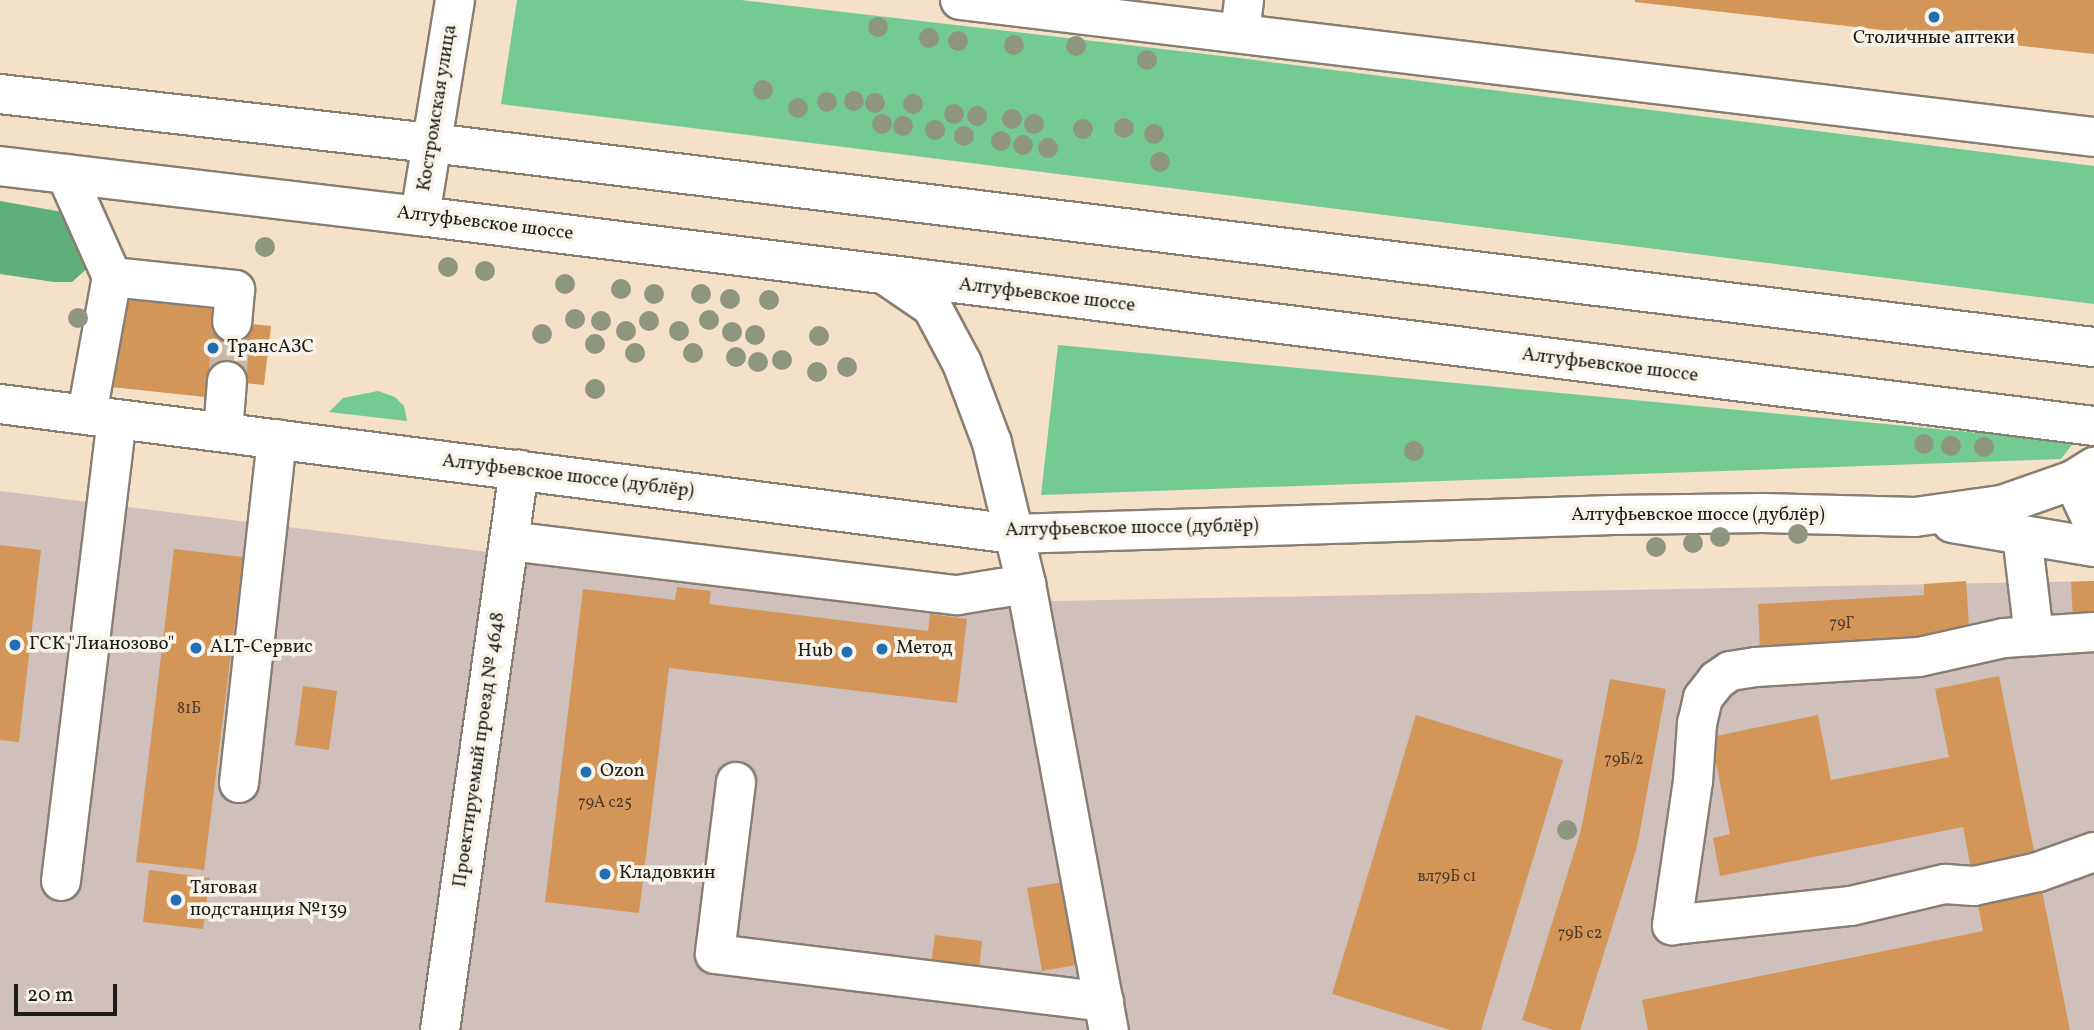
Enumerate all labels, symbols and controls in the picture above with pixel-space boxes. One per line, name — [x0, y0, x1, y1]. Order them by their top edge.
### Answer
marker: Столичные аптеки — [1926, 9, 1942, 25]
street label: Костромская улица — [414, 23, 462, 193]
place label: Столичные аптеки — [1853, 28, 2015, 50]
street label: Алтуфьевское шоссе — [395, 202, 575, 246]
street label: Алтуфьевское шоссе — [957, 274, 1137, 318]
place label: ТрансАЗС — [227, 337, 314, 359]
marker: ТрансАЗС — [205, 340, 221, 356]
street label: Алтуфьевское шоссе — [1520, 344, 1700, 388]
street label: Алтуфьевское шоссе (дублёр) — [441, 450, 695, 504]
street label: Алтуфьевское шоссе (дублёр) — [1571, 505, 1825, 527]
street label: Алтуфьевское шоссе (дублёр) — [1005, 515, 1259, 543]
street label: Проектируемый проезд № 4648 — [449, 611, 511, 889]
house number: 79Г — [1830, 614, 1854, 634]
place label: ГСК "Лианозово" — [29, 634, 174, 656]
marker: ГСК "Лианозово" — [7, 637, 23, 653]
place label: ALT-Сервис — [210, 637, 313, 659]
place label: Метод — [896, 638, 953, 660]
marker: ALT-Сервис — [188, 640, 204, 656]
place label: Hub — [798, 641, 833, 663]
marker: Метод — [874, 641, 890, 657]
marker: Hub — [839, 644, 855, 660]
house number: 81Б — [177, 699, 201, 719]
house number: 79Б/2 — [1604, 750, 1644, 770]
place label: Ozon — [600, 761, 645, 783]
marker: Ozon — [578, 764, 594, 780]
house number: 79А с25 — [578, 793, 632, 813]
place label: Кладовкин — [619, 863, 715, 885]
marker: Кладовкин — [597, 866, 613, 882]
house number: вл79Б с1 — [1417, 867, 1477, 887]
place label: Тяговая подстанция №139 — [190, 878, 347, 922]
marker: Тяговая подстанция №139 — [168, 892, 184, 908]
house number: 79Б с2 — [1558, 924, 1602, 944]
scale bar — [18, 970, 121, 1014]
text: 20 m — [27, 981, 73, 1010]

